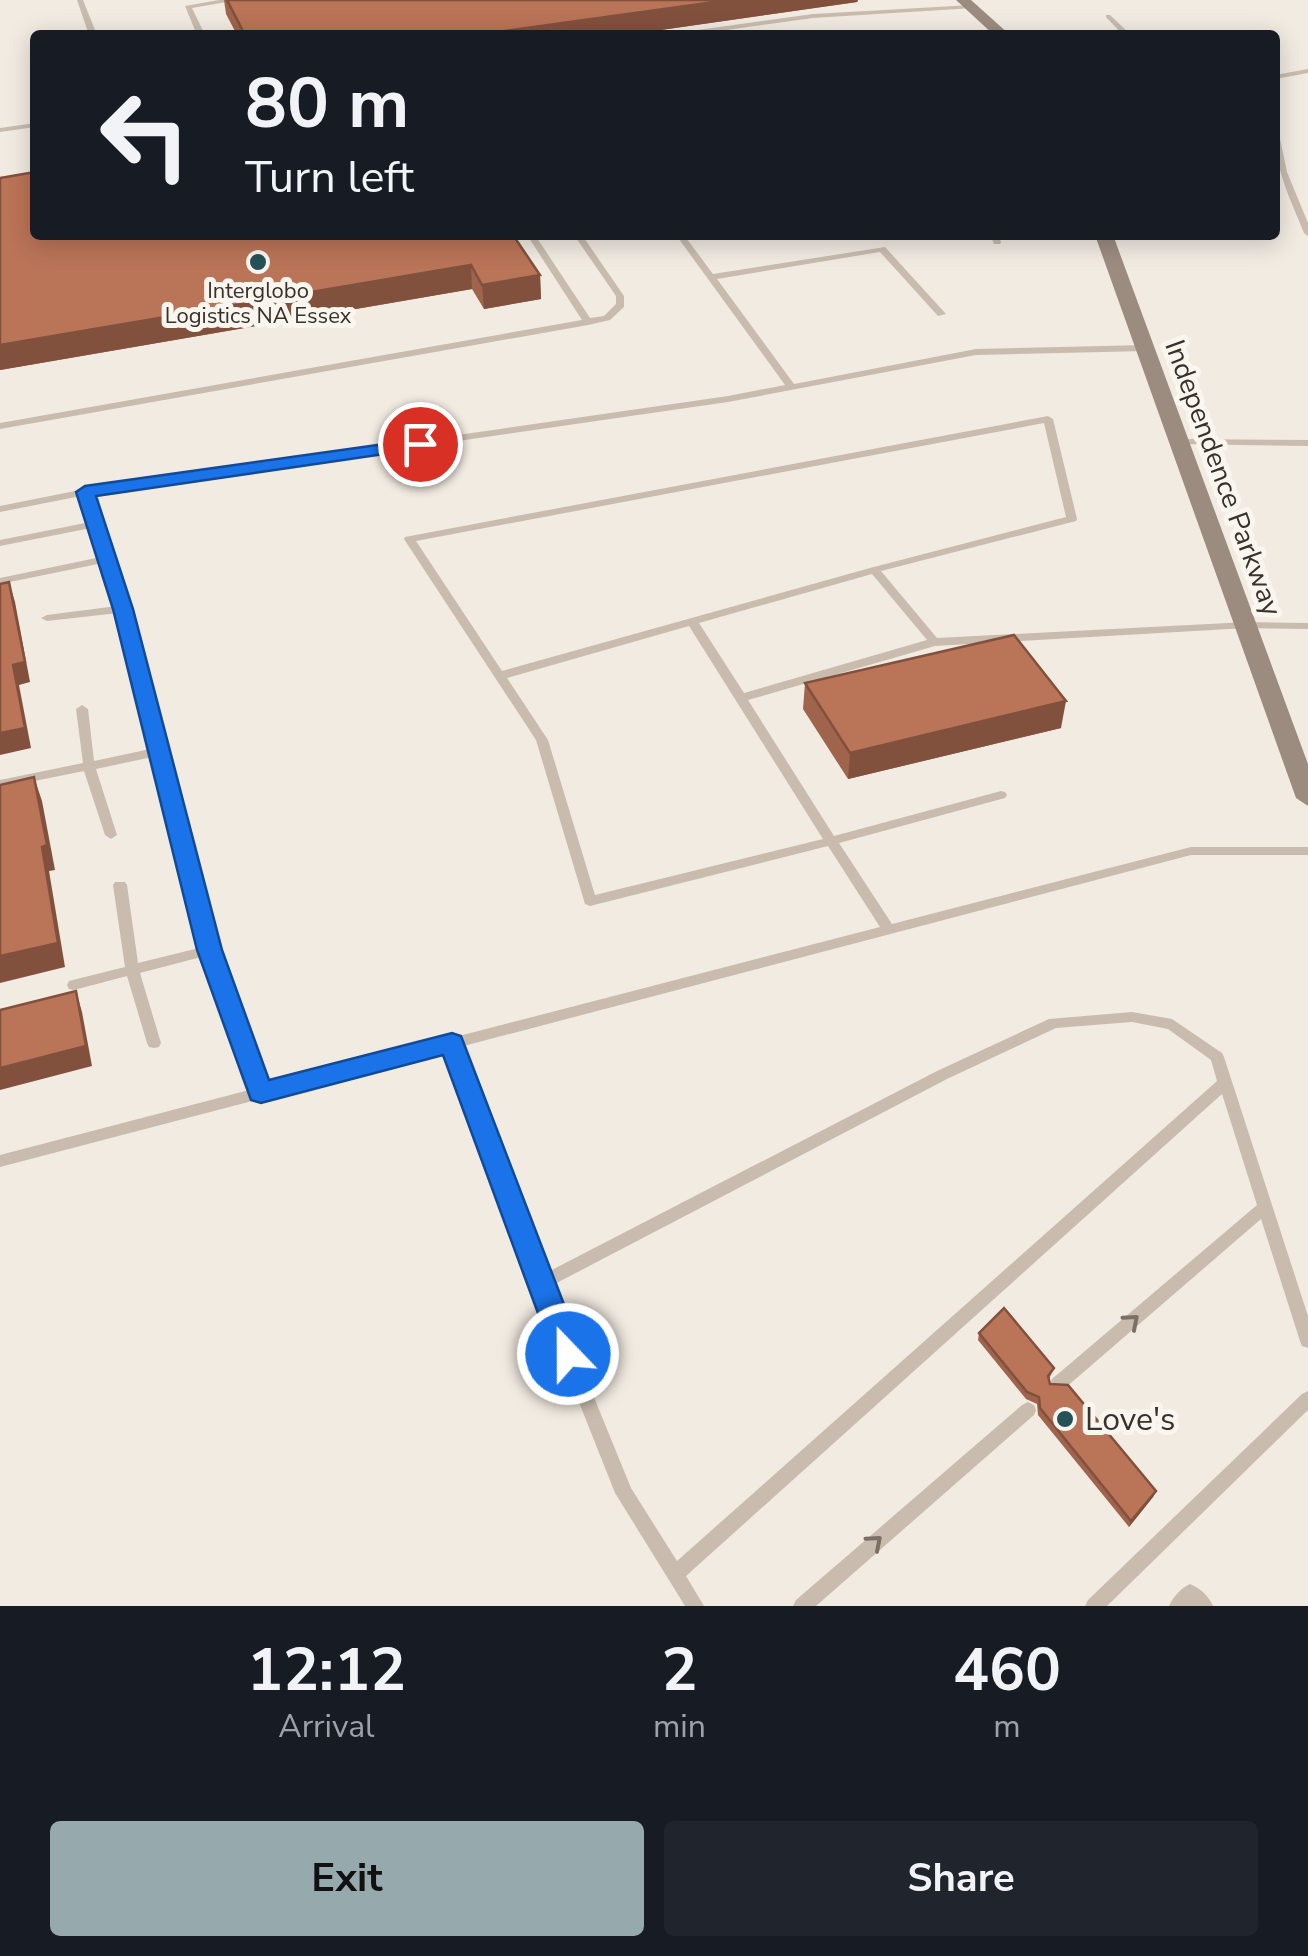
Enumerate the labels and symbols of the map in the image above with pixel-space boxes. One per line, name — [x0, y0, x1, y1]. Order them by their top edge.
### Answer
marker: Interglobo Logistics NA Essex — [247, 251, 269, 273]
place label: Interglobo Logistics NA Essex — [165, 276, 352, 331]
street label: Independence Parkway — [1155, 335, 1291, 622]
pin — [378, 402, 463, 487]
position arrow — [516, 1302, 620, 1406]
one-way arrow — [1120, 1314, 1139, 1332]
place label: Love's — [1085, 1398, 1176, 1441]
marker: Love's — [1054, 1408, 1076, 1430]
one-way arrow — [864, 1536, 882, 1554]

